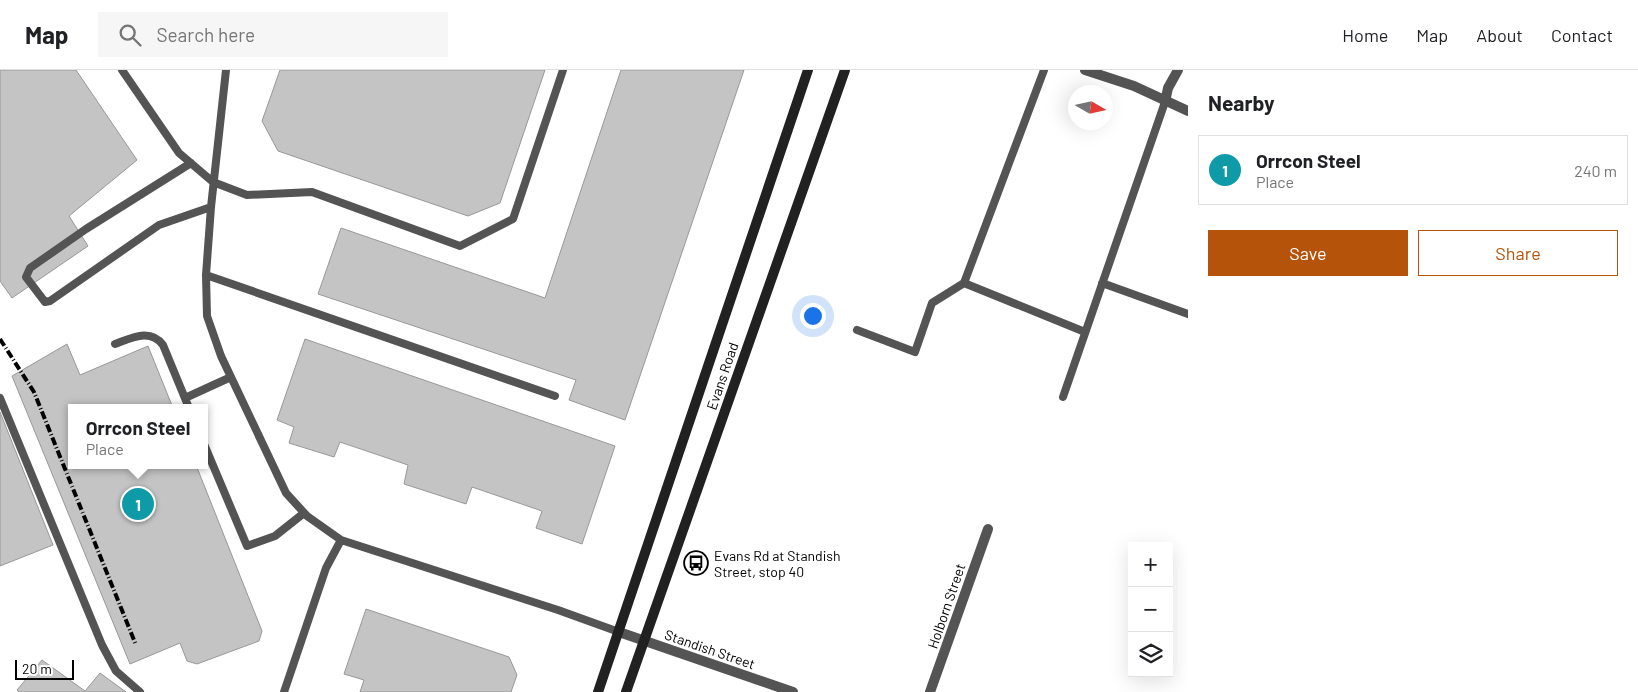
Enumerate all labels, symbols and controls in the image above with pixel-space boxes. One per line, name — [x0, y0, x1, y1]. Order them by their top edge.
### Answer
search box — [98, 12, 448, 57]
text: Map — [25, 20, 68, 49]
icon: search — [116, 21, 144, 49]
text: Search here — [156, 23, 255, 46]
text: Home — [1342, 24, 1388, 46]
text: Map — [1416, 24, 1448, 46]
text: About — [1476, 24, 1523, 46]
text: Contact — [1551, 24, 1613, 46]
north arrow — [1068, 85, 1113, 130]
text: Nearby — [1208, 90, 1274, 115]
text: Orrcon Steel — [1256, 149, 1361, 172]
text: 1 — [1222, 161, 1228, 180]
text: 240 m — [1574, 161, 1617, 180]
text: Place — [1256, 172, 1294, 191]
button: Save — [1208, 230, 1408, 276]
button: Share — [1418, 230, 1618, 276]
your location — [800, 303, 826, 329]
street label: Evans Road — [703, 340, 741, 412]
popup — [68, 404, 208, 469]
text: Orrcon Steel — [86, 416, 190, 439]
text: Place — [86, 439, 124, 458]
pin: 1 — [122, 485, 154, 523]
map controls — [1128, 542, 1173, 677]
button: + — [1128, 542, 1173, 587]
place label: Evans Rd at Standish Street, stop 40 — [714, 547, 841, 580]
bus stop icon: Evans Rd at Standish Street, stop 40 — [683, 550, 709, 576]
street label: Holborn Street — [923, 561, 969, 651]
button: − — [1128, 587, 1173, 632]
street label: Standish Street — [663, 626, 757, 672]
button: layers — [1128, 632, 1173, 677]
scale bar — [15, 657, 74, 680]
text: 20 m — [22, 660, 52, 677]

